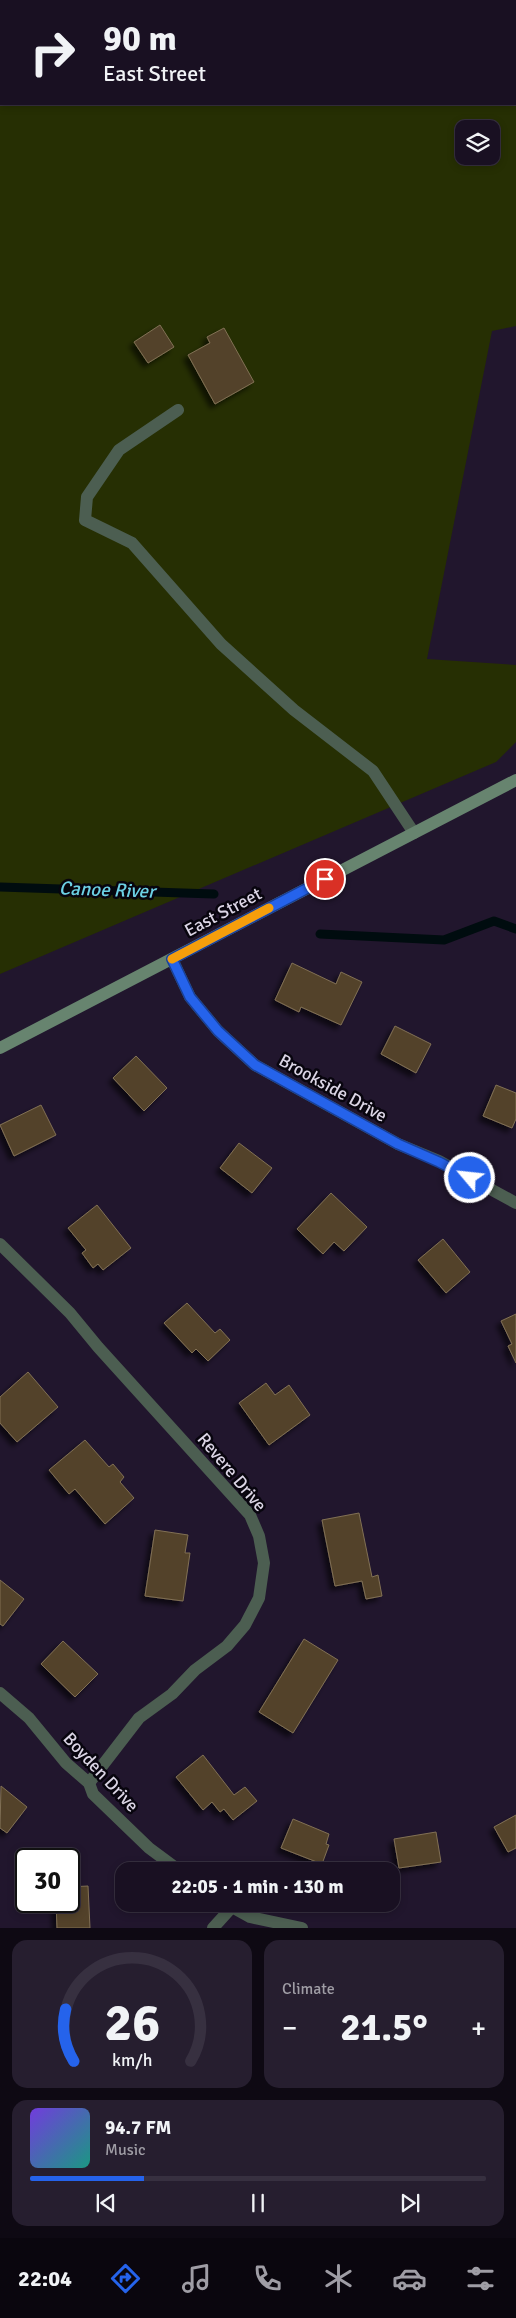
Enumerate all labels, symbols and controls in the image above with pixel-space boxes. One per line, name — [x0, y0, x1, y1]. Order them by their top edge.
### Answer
text: 90 m — [103, 17, 177, 60]
icon: right — [20, 20, 85, 85]
text: East Street — [103, 60, 206, 87]
map controls — [455, 120, 500, 165]
button: layers — [455, 120, 500, 165]
pin — [304, 858, 346, 900]
icon: arrive — [311, 865, 339, 893]
water label: Canoe River — [59, 876, 158, 904]
street label: East Street — [181, 883, 265, 941]
street label: Brookside Drive — [275, 1049, 391, 1127]
position arrow — [443, 1151, 495, 1203]
street label: Revere Drive — [193, 1428, 271, 1516]
street label: Boyden Drive — [59, 1728, 143, 1816]
speed limit sign: 30 — [15, 1848, 80, 1913]
text: 22:05 · 1 min · 130 m — [171, 1875, 344, 1899]
text: Climate — [282, 1979, 335, 1999]
text: 26 — [104, 1991, 160, 2055]
text: 21.5° — [340, 2004, 428, 2051]
text: − — [282, 2011, 297, 2045]
text: + — [471, 2011, 486, 2045]
text: km/h — [112, 2049, 152, 2071]
text: 94.7 FM — [105, 2116, 171, 2140]
text: Music — [105, 2140, 146, 2160]
icon: previous — [92, 2189, 120, 2217]
icon: pause — [244, 2189, 272, 2217]
icon: next — [396, 2189, 424, 2217]
icon: directions — [108, 2261, 143, 2296]
icon: music — [179, 2261, 214, 2296]
icon: phone — [250, 2261, 285, 2296]
icon: climate — [321, 2261, 356, 2296]
icon: car — [392, 2261, 427, 2296]
icon: filters — [463, 2261, 498, 2296]
text: 22:04 — [18, 2265, 72, 2292]

